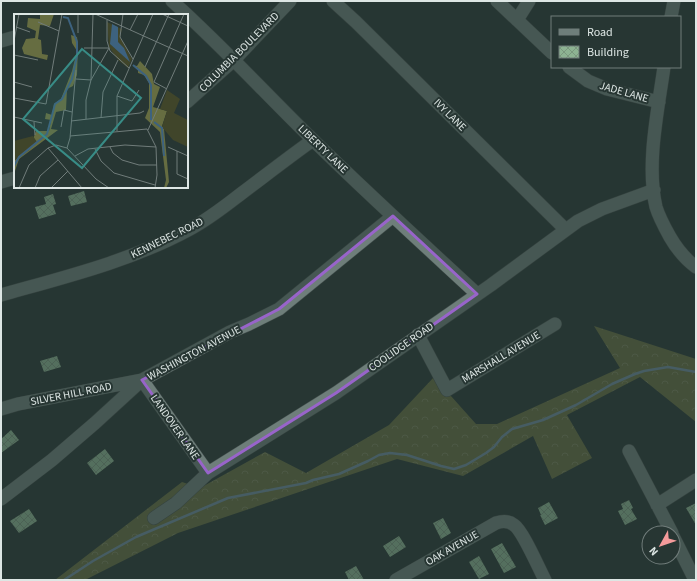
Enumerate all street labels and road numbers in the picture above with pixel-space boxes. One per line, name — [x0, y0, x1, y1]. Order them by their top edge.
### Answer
street label: COLUMBIA BOULEVARD — [196, 9, 282, 95]
street label: JADE LANE — [598, 78, 650, 106]
street label: IVY LANE — [430, 95, 470, 135]
street label: LIBERTY LANE — [295, 121, 351, 177]
street label: KENNEBEC ROAD — [128, 214, 206, 262]
street label: COOLIDGE ROAD — [365, 319, 437, 375]
street label: WASHINGTON AVENUE — [145, 322, 244, 384]
street label: MARSHALL AVENUE — [459, 327, 543, 386]
street label: SILVER HILL ROAD — [29, 379, 113, 409]
street label: LANDOVER LANE — [147, 391, 203, 463]
street label: OAK AVENUE — [423, 527, 481, 569]

